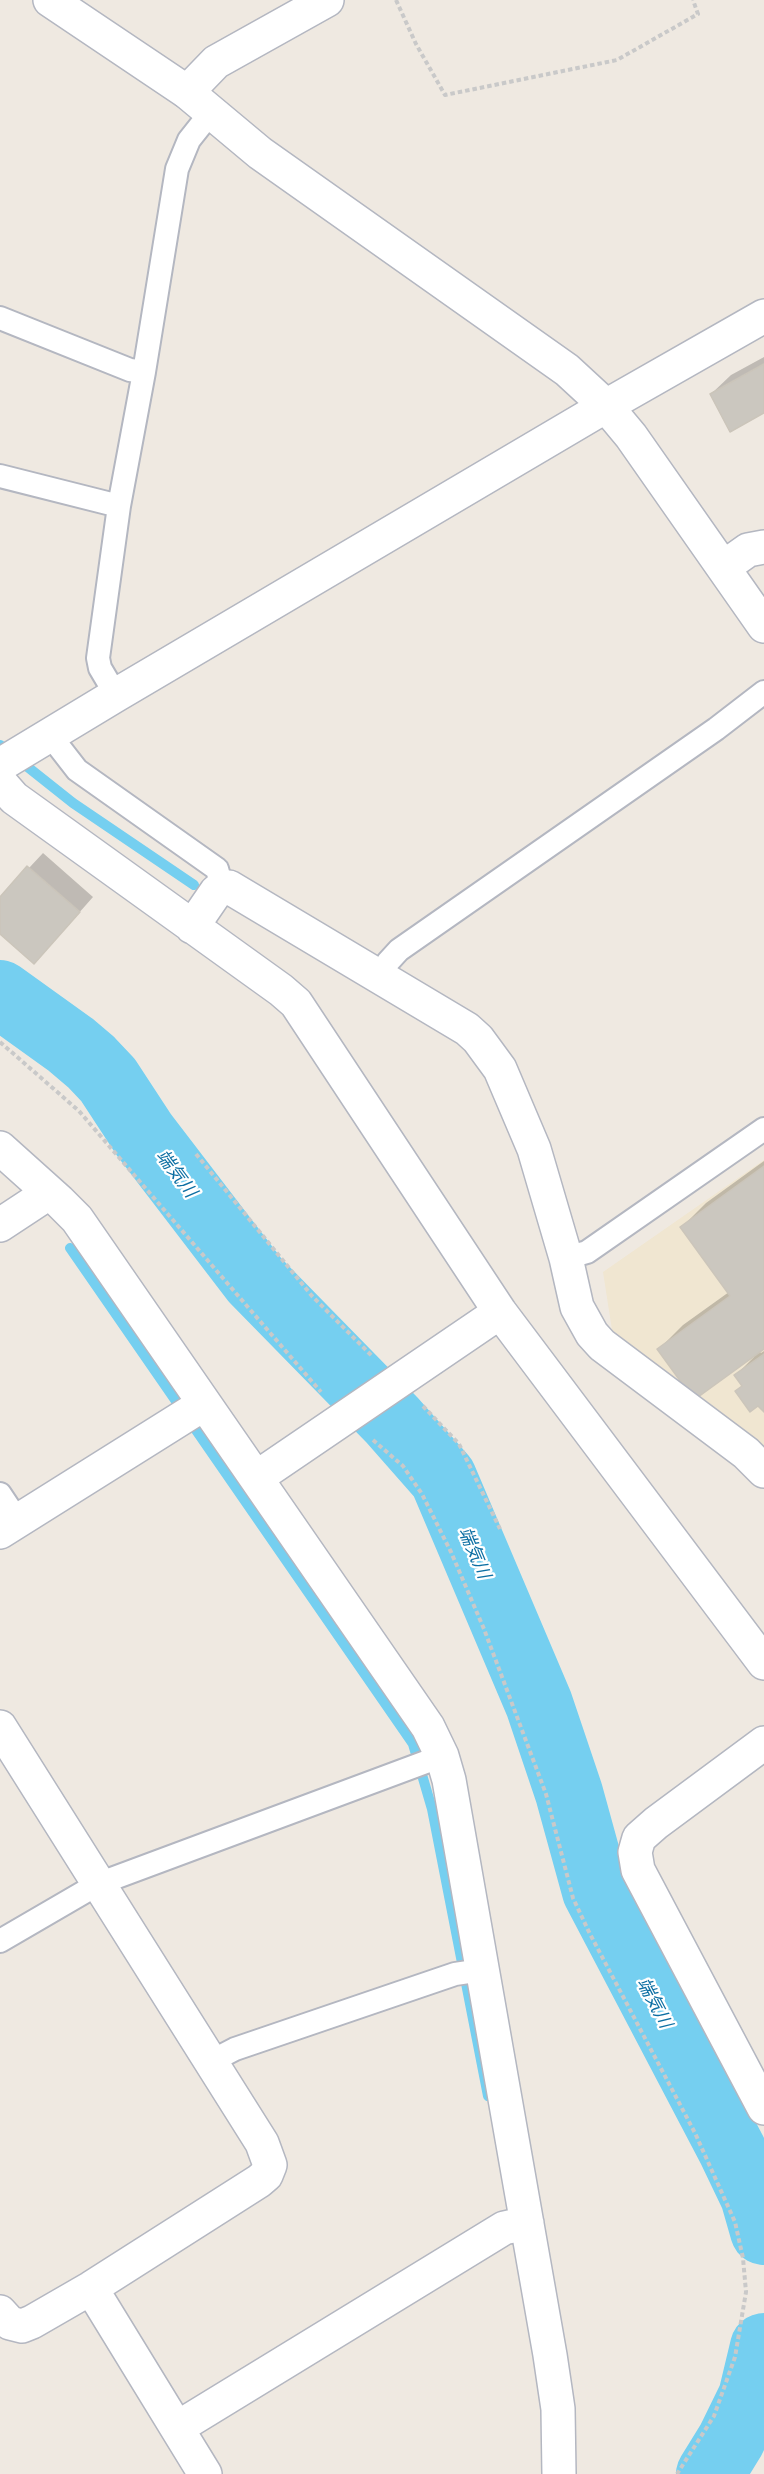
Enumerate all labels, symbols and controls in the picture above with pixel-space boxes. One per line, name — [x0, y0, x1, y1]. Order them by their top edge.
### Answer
water label: 端気川 — [151, 1146, 201, 1202]
water label: 端気川 — [454, 1524, 494, 1582]
water label: 端気川 — [632, 1974, 676, 2032]

